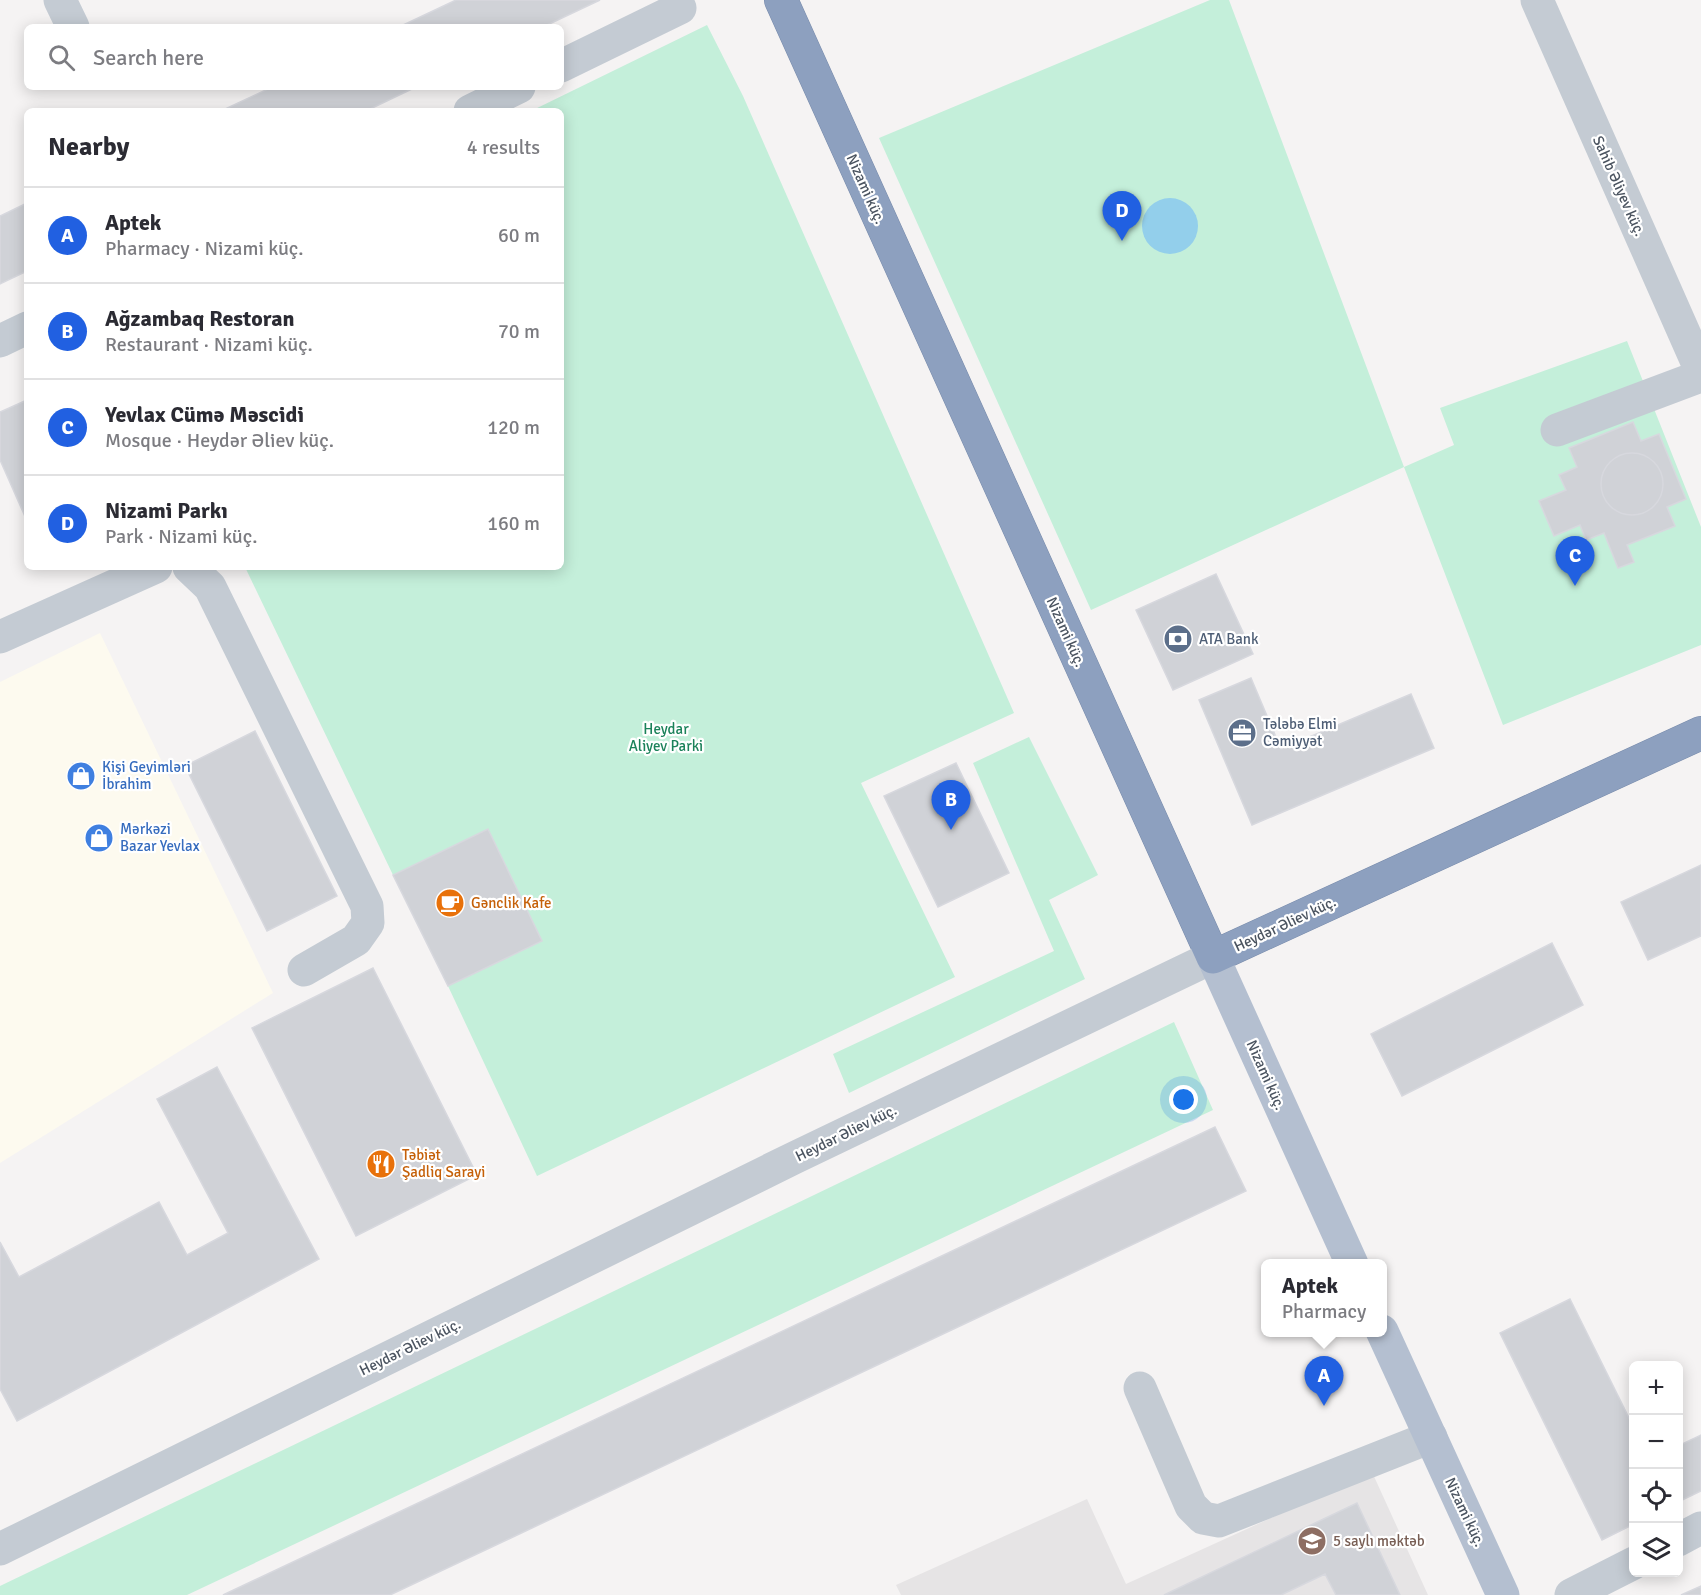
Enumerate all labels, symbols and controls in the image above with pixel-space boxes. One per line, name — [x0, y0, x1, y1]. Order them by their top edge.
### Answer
search box — [24, 24, 564, 90]
icon: search — [45, 41, 78, 74]
text: Search here — [93, 44, 204, 71]
text: Nearby — [48, 131, 129, 163]
street label: Sahib Əliyev küç. — [1589, 133, 1649, 239]
text: 4 results — [467, 135, 540, 160]
street label: Nizami küç. — [843, 151, 889, 227]
pin: D — [1102, 192, 1142, 241]
text: Aptek — [105, 209, 161, 236]
text: A — [61, 223, 74, 248]
text: 60 m — [498, 223, 540, 248]
text: Pharmacy · Nizami küç. — [105, 236, 304, 261]
text: Ağzambaq Restoran — [105, 305, 295, 332]
text: B — [61, 319, 74, 344]
text: 70 m — [498, 319, 540, 344]
text: Restaurant · Nizami küç. — [105, 332, 313, 357]
text: Yevlax Cümə Məscidi — [105, 401, 304, 428]
text: C — [61, 415, 74, 440]
text: 120 m — [487, 415, 540, 440]
text: Mosque · Heydər Əliev küç. — [105, 428, 334, 453]
text: Nizami Parkı — [105, 497, 228, 524]
text: D — [61, 511, 74, 536]
text: 160 m — [487, 511, 540, 536]
text: Park · Nizami küç. — [105, 524, 257, 549]
pin: C — [1556, 536, 1594, 586]
street label: Nizami küç. — [1043, 594, 1089, 670]
bank icon: ATA Bank — [1162, 623, 1194, 655]
place label: ATA Bank — [1199, 630, 1259, 648]
place label: Tələbə Elmi Cəmiyyət — [1263, 715, 1337, 750]
office icon: Tələbə Elmi Cəmiyyət — [1226, 717, 1258, 749]
park label: Heydar Aliyev Parki — [629, 720, 703, 755]
place label: Kişi Geyimləri İbrahim — [102, 758, 191, 793]
shop icon: Kişi Geyimləri İbrahim — [65, 760, 97, 792]
pin: B — [932, 780, 970, 830]
place label: Mərkəzi Bazar Yevlax — [120, 820, 200, 855]
shop icon: Mərkəzi Bazar Yevlax — [83, 822, 115, 854]
cafe icon: Gənclik Kafe — [434, 887, 466, 919]
street label: Heydər Əliev küç. — [1231, 892, 1339, 955]
place label: Gənclik Kafe — [471, 894, 552, 912]
street label: Nizami küç. — [1243, 1037, 1289, 1113]
your location — [1169, 1085, 1198, 1114]
street label: Heydər Əliev küç. — [792, 1101, 900, 1165]
place label: Təbiət Şadliq Sarayi — [402, 1146, 485, 1181]
restaurant icon: Təbiət Şadliq Sarayi — [365, 1148, 397, 1180]
popup — [1261, 1259, 1387, 1337]
text: Aptek — [1282, 1272, 1338, 1299]
text: Pharmacy — [1282, 1299, 1366, 1324]
street label: Heydər Əliev küç. — [356, 1315, 464, 1379]
pin: A — [1304, 1356, 1344, 1406]
map controls — [1629, 1361, 1683, 1577]
button: + — [1629, 1361, 1683, 1415]
button: − — [1629, 1415, 1683, 1469]
button: locate — [1629, 1469, 1683, 1523]
street label: Nizami küç. — [1441, 1475, 1489, 1550]
button: layers — [1629, 1523, 1683, 1577]
school or university icon: 5 saylı məktəb — [1296, 1525, 1328, 1557]
place label: 5 saylı məktəb — [1333, 1532, 1425, 1550]

